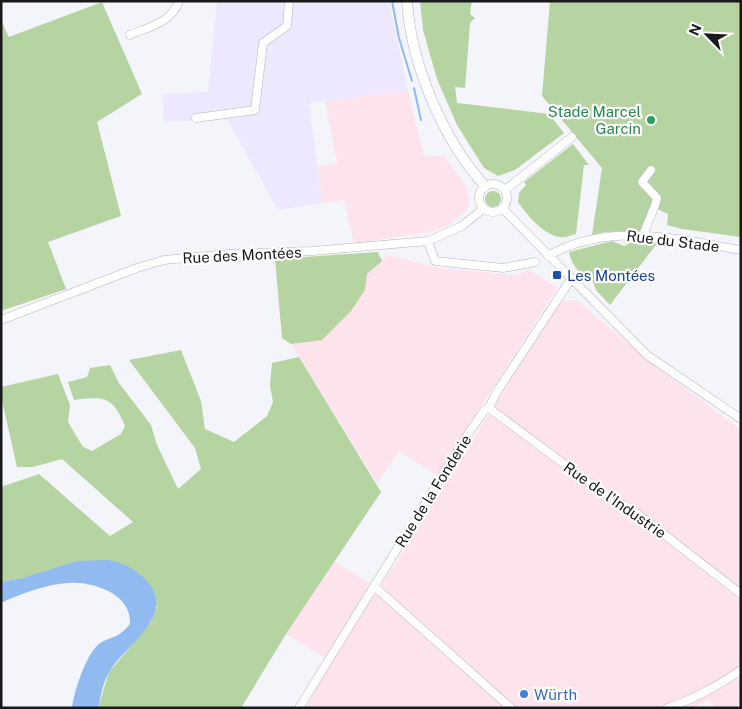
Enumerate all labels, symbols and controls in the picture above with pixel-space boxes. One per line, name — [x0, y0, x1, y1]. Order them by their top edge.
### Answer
north arrow — [682, 10, 732, 60]
text: N — [686, 21, 705, 38]
place label: Stade Marcel Garcin — [548, 103, 641, 137]
marker: Stade Marcel Garcin — [645, 114, 657, 126]
street label: Rue du Stade — [626, 227, 720, 255]
street label: Rue des Montées — [182, 243, 302, 267]
place label: Les Montées — [567, 267, 655, 284]
marker: Les Montées — [551, 269, 563, 281]
street label: Rue de la Fonderie — [392, 432, 474, 550]
street label: Rue de l'Industrie — [561, 458, 669, 542]
place label: Würth — [534, 686, 577, 703]
marker: Würth — [518, 688, 530, 700]

